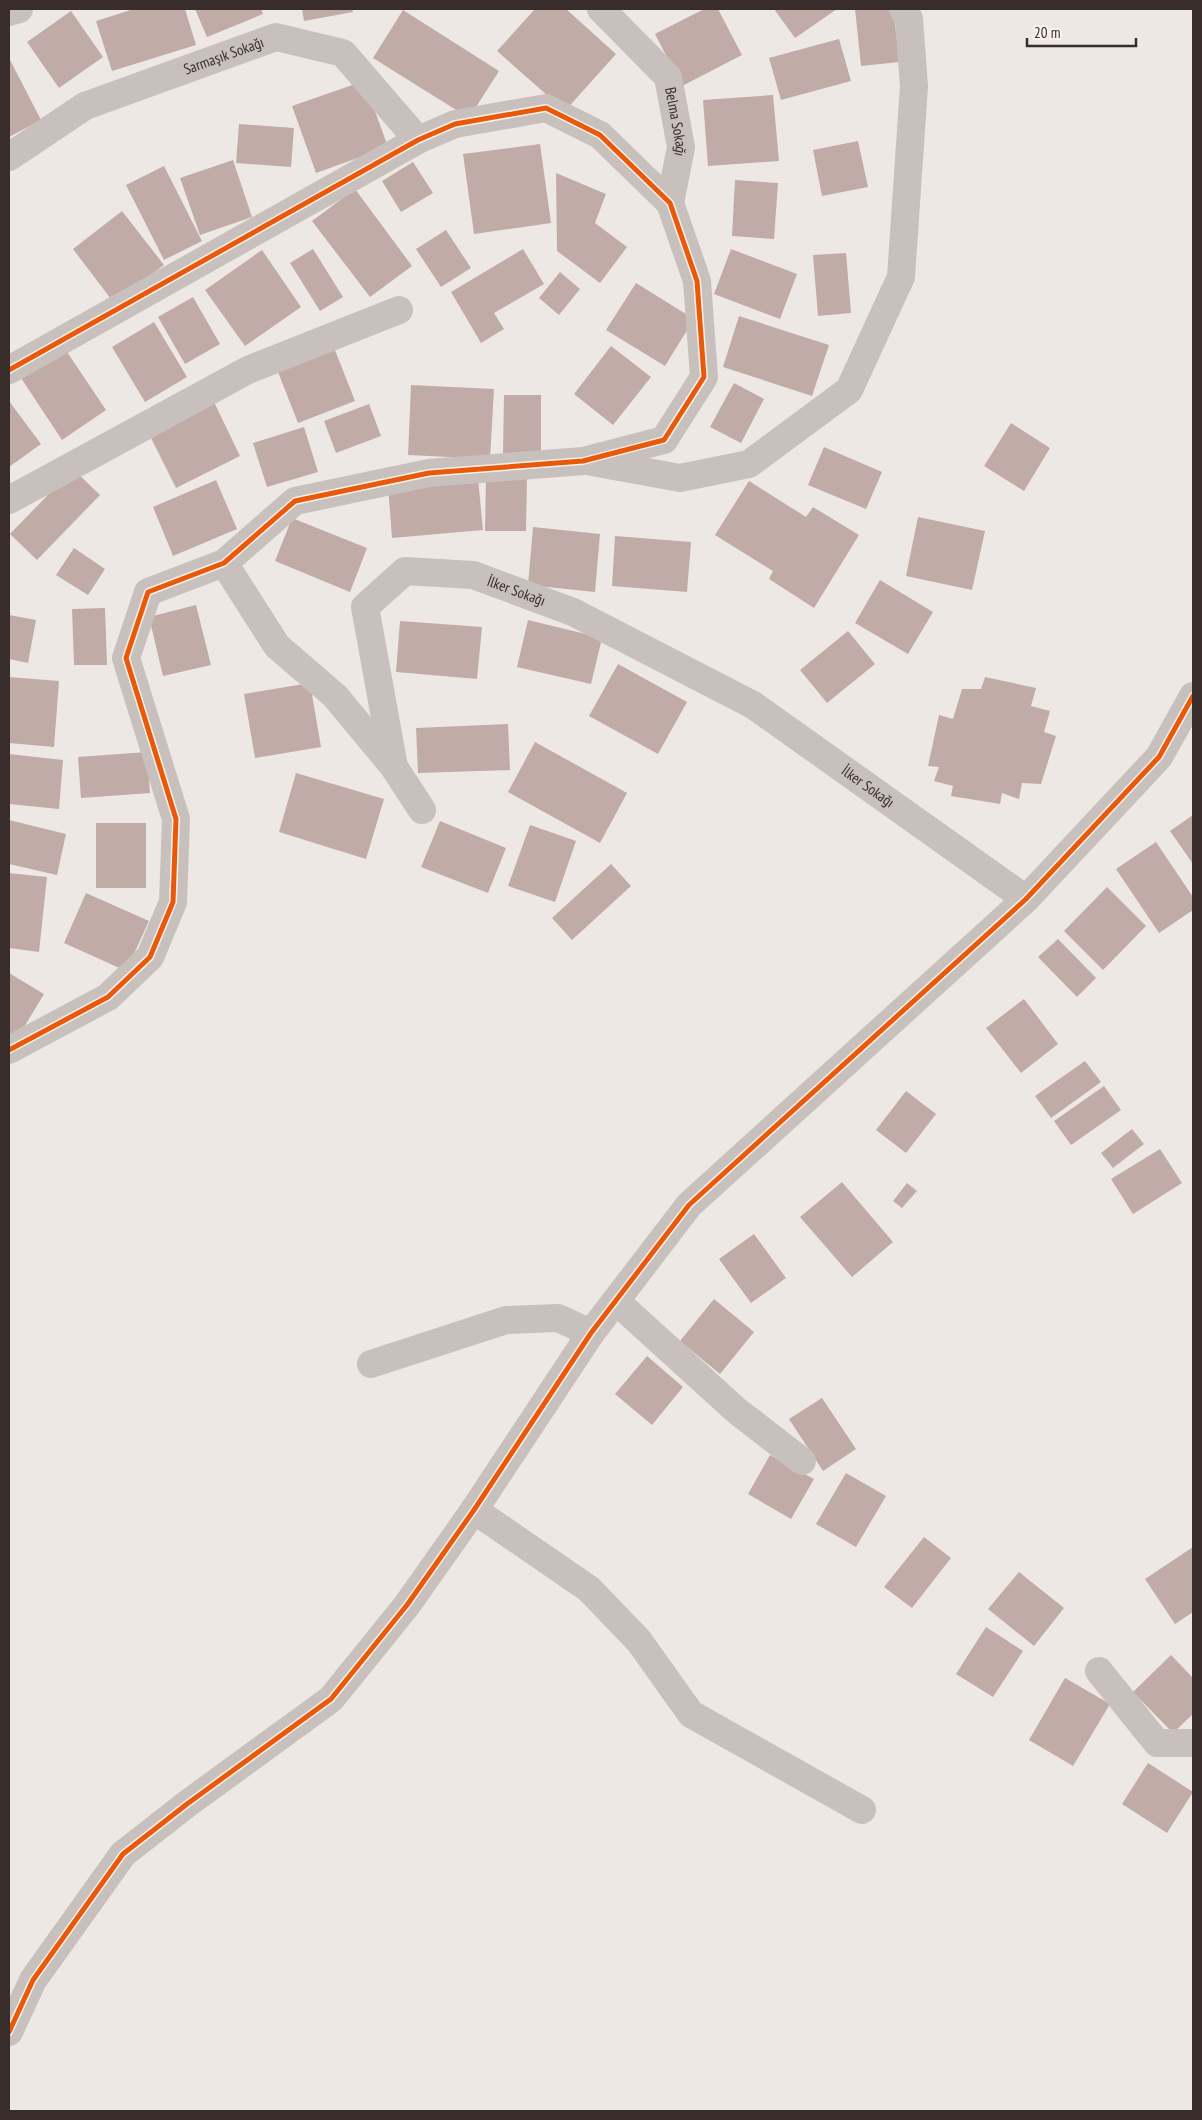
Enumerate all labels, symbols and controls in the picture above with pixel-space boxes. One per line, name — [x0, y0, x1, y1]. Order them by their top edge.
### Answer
scale bar — [1027, 15, 1136, 47]
text: 20 m — [1034, 23, 1060, 42]
street label: Sarmaşık Sokağı — [181, 32, 266, 79]
street label: Belma Sokağı — [661, 85, 691, 158]
street label: İlker Sokağı — [485, 571, 548, 610]
street label: İlker Sokağı — [838, 761, 898, 812]

